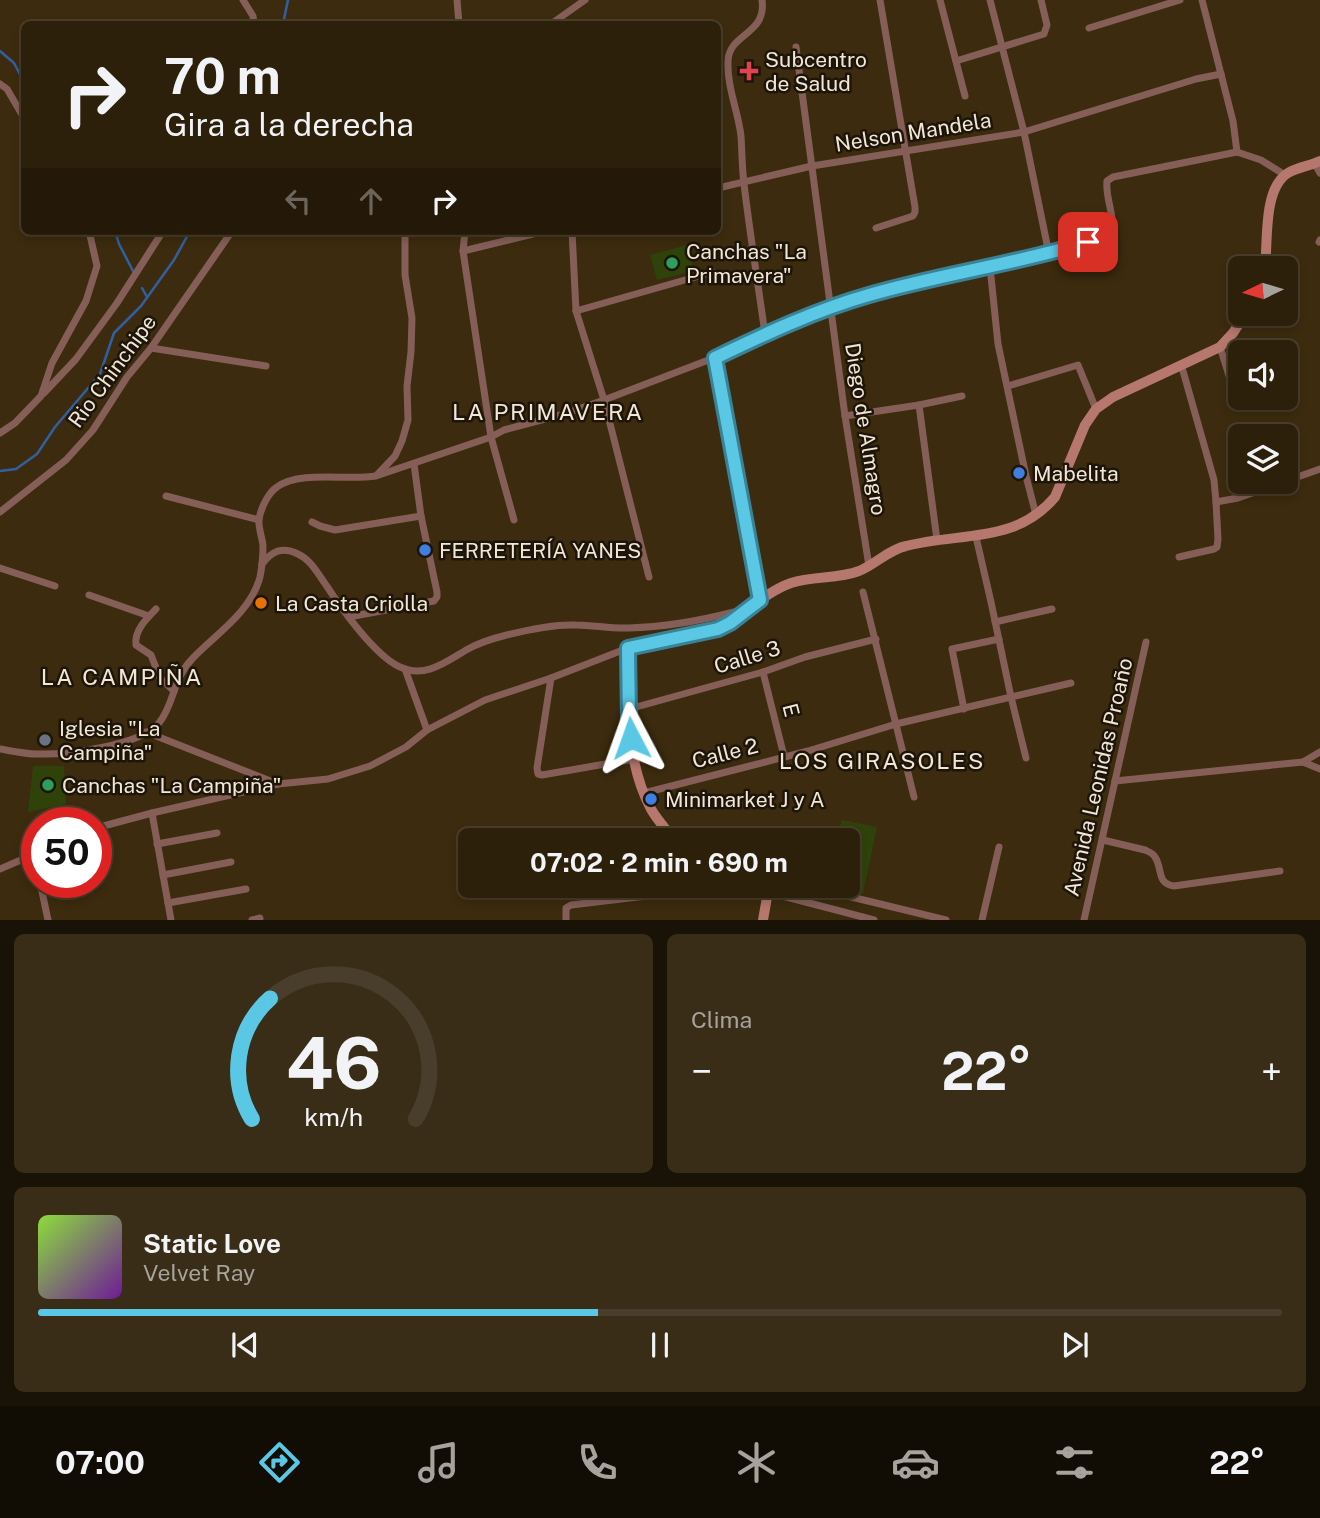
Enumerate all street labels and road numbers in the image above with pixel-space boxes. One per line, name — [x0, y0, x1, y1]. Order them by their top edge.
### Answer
street label: Nelson Mandela — [833, 107, 993, 157]
street label: Rio Chinchipe — [63, 310, 161, 432]
street label: Diego de Almagro — [840, 341, 892, 517]
street label: Calle 3 — [711, 635, 783, 679]
street label: Avenida Leonidas Proaño — [1058, 655, 1138, 899]
street label: E — [777, 701, 805, 719]
street label: Calle 2 — [689, 733, 761, 773]

